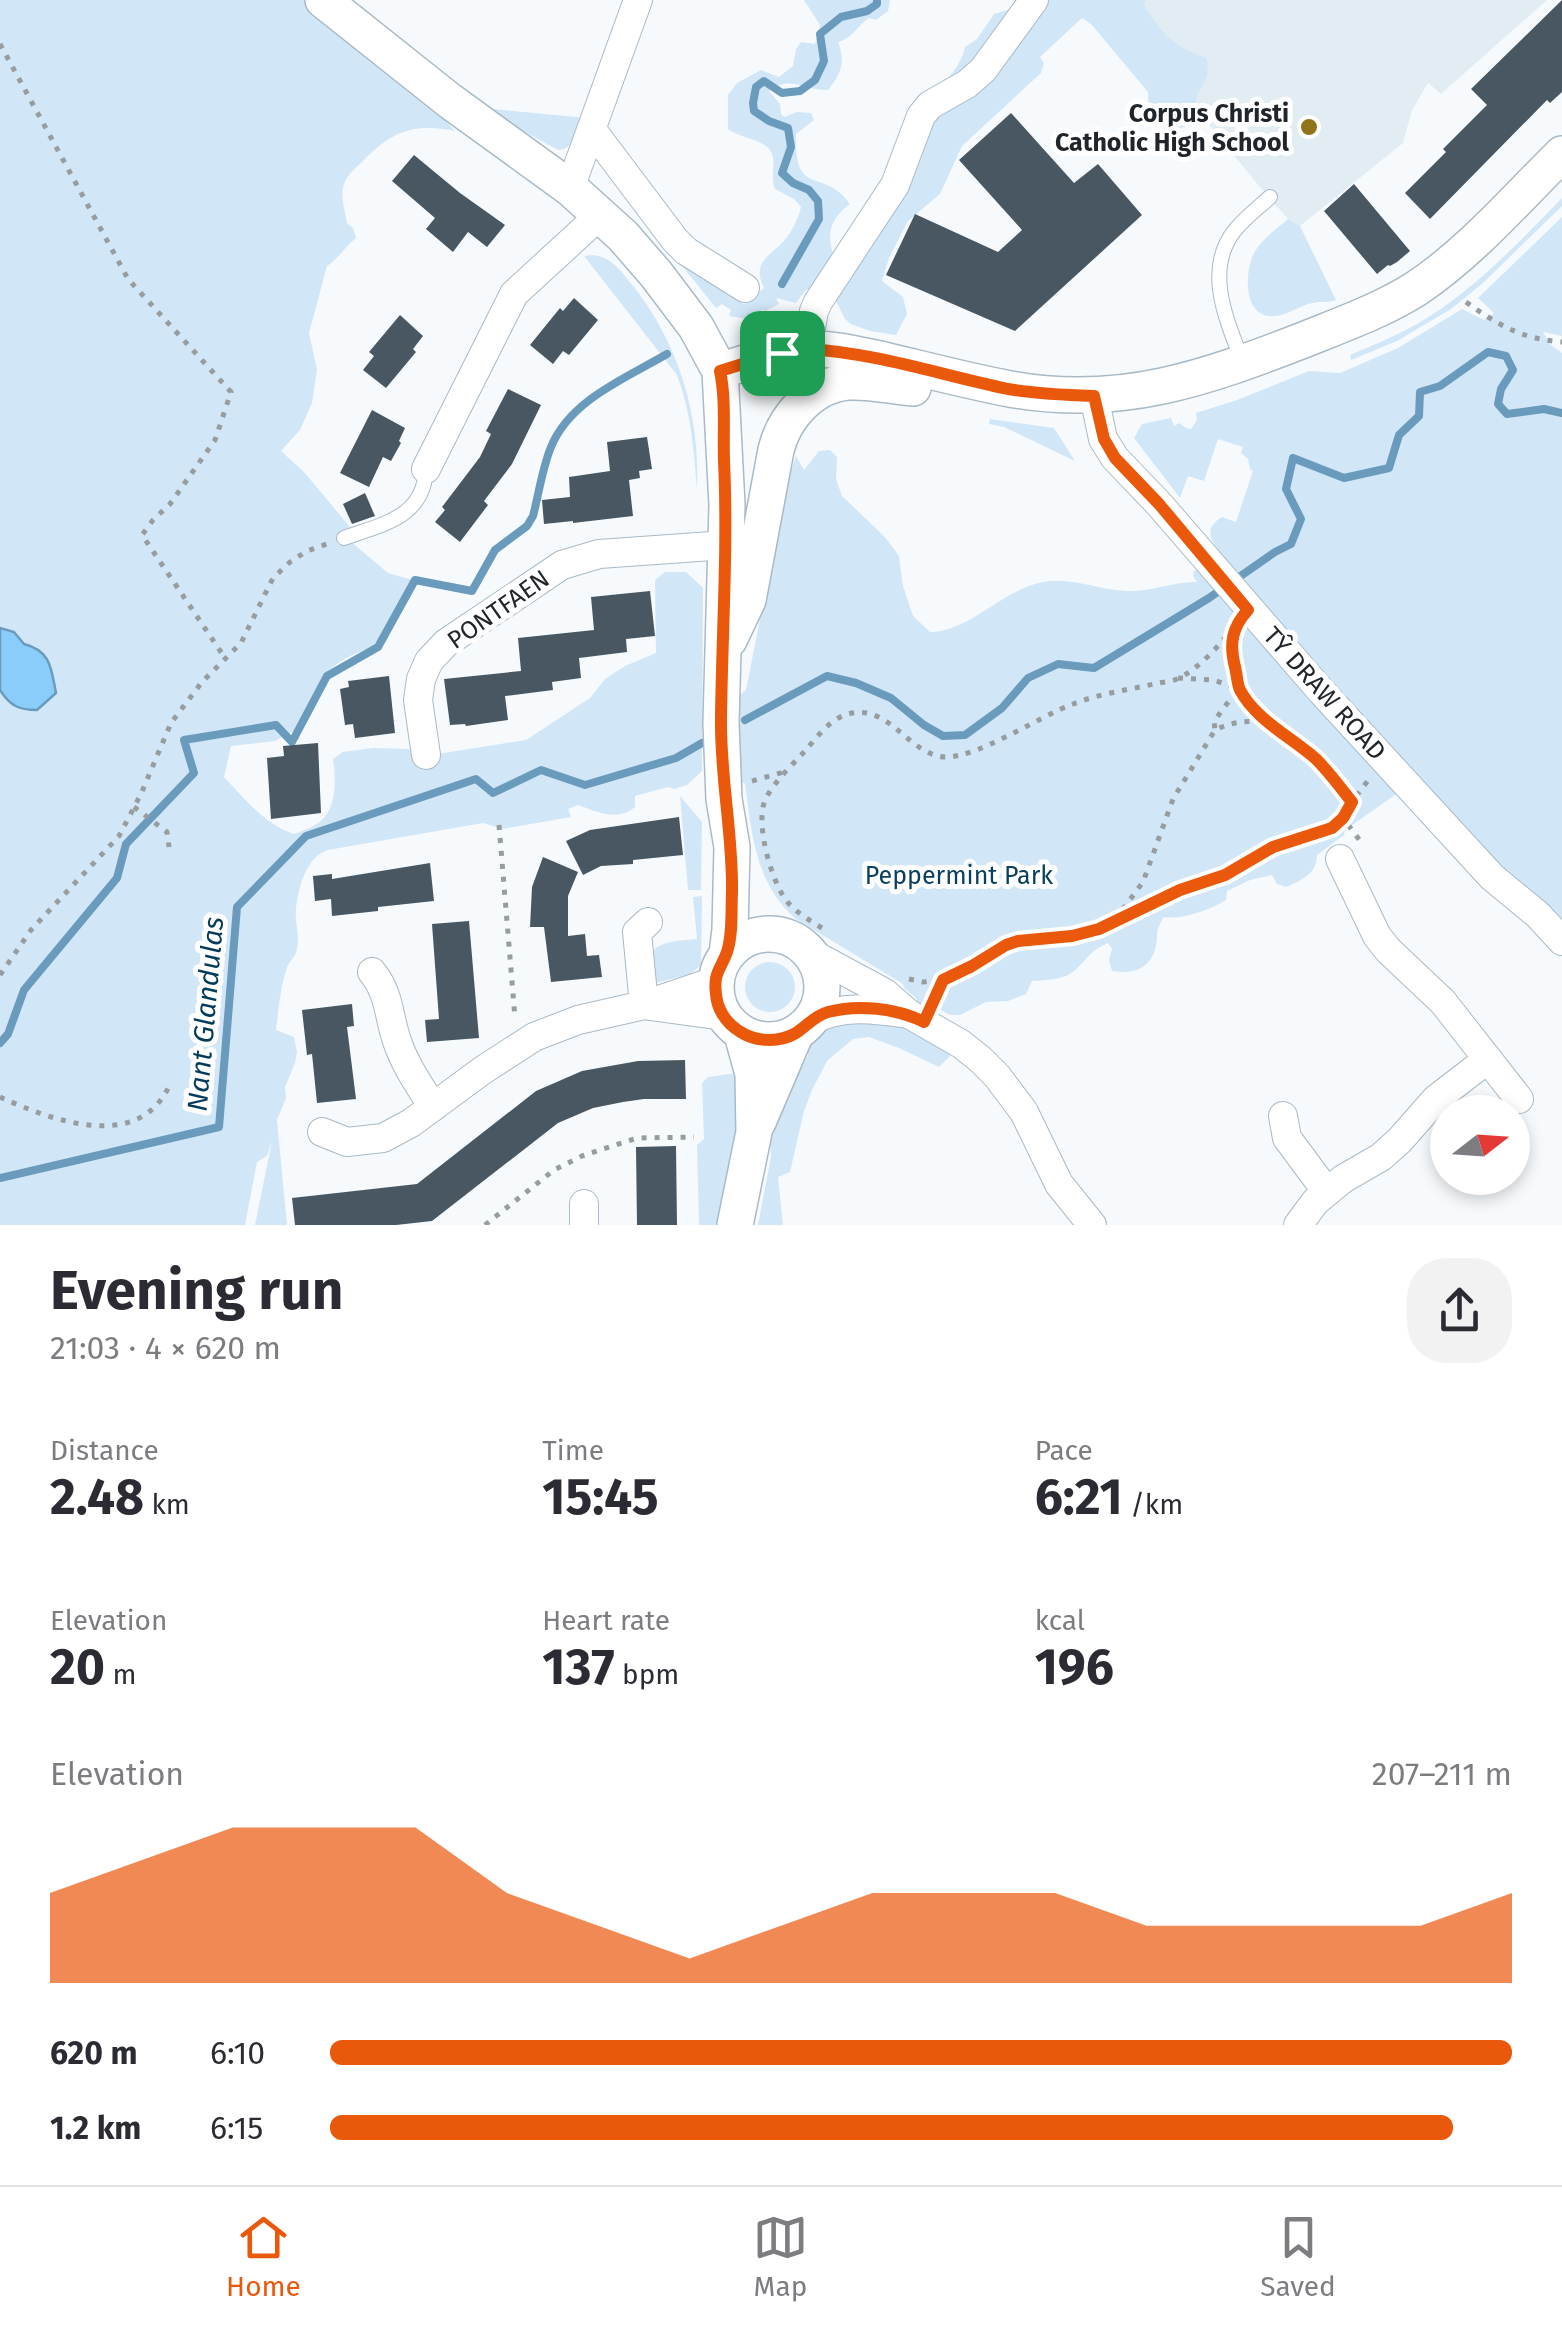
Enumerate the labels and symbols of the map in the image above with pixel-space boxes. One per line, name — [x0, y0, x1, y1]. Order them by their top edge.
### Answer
place label: Corpus Christi Catholic High School — [1055, 99, 1290, 158]
marker: Corpus Christi Catholic High School — [1298, 116, 1320, 138]
pin — [740, 311, 825, 396]
street label: PONTFAEN — [442, 564, 555, 656]
street label: TŶ DRAW ROAD — [1257, 620, 1393, 766]
park label: Peppermint Park — [865, 861, 1053, 891]
water label: Nant Glandulas — [181, 915, 230, 1113]
north arrow — [1430, 1095, 1530, 1195]

